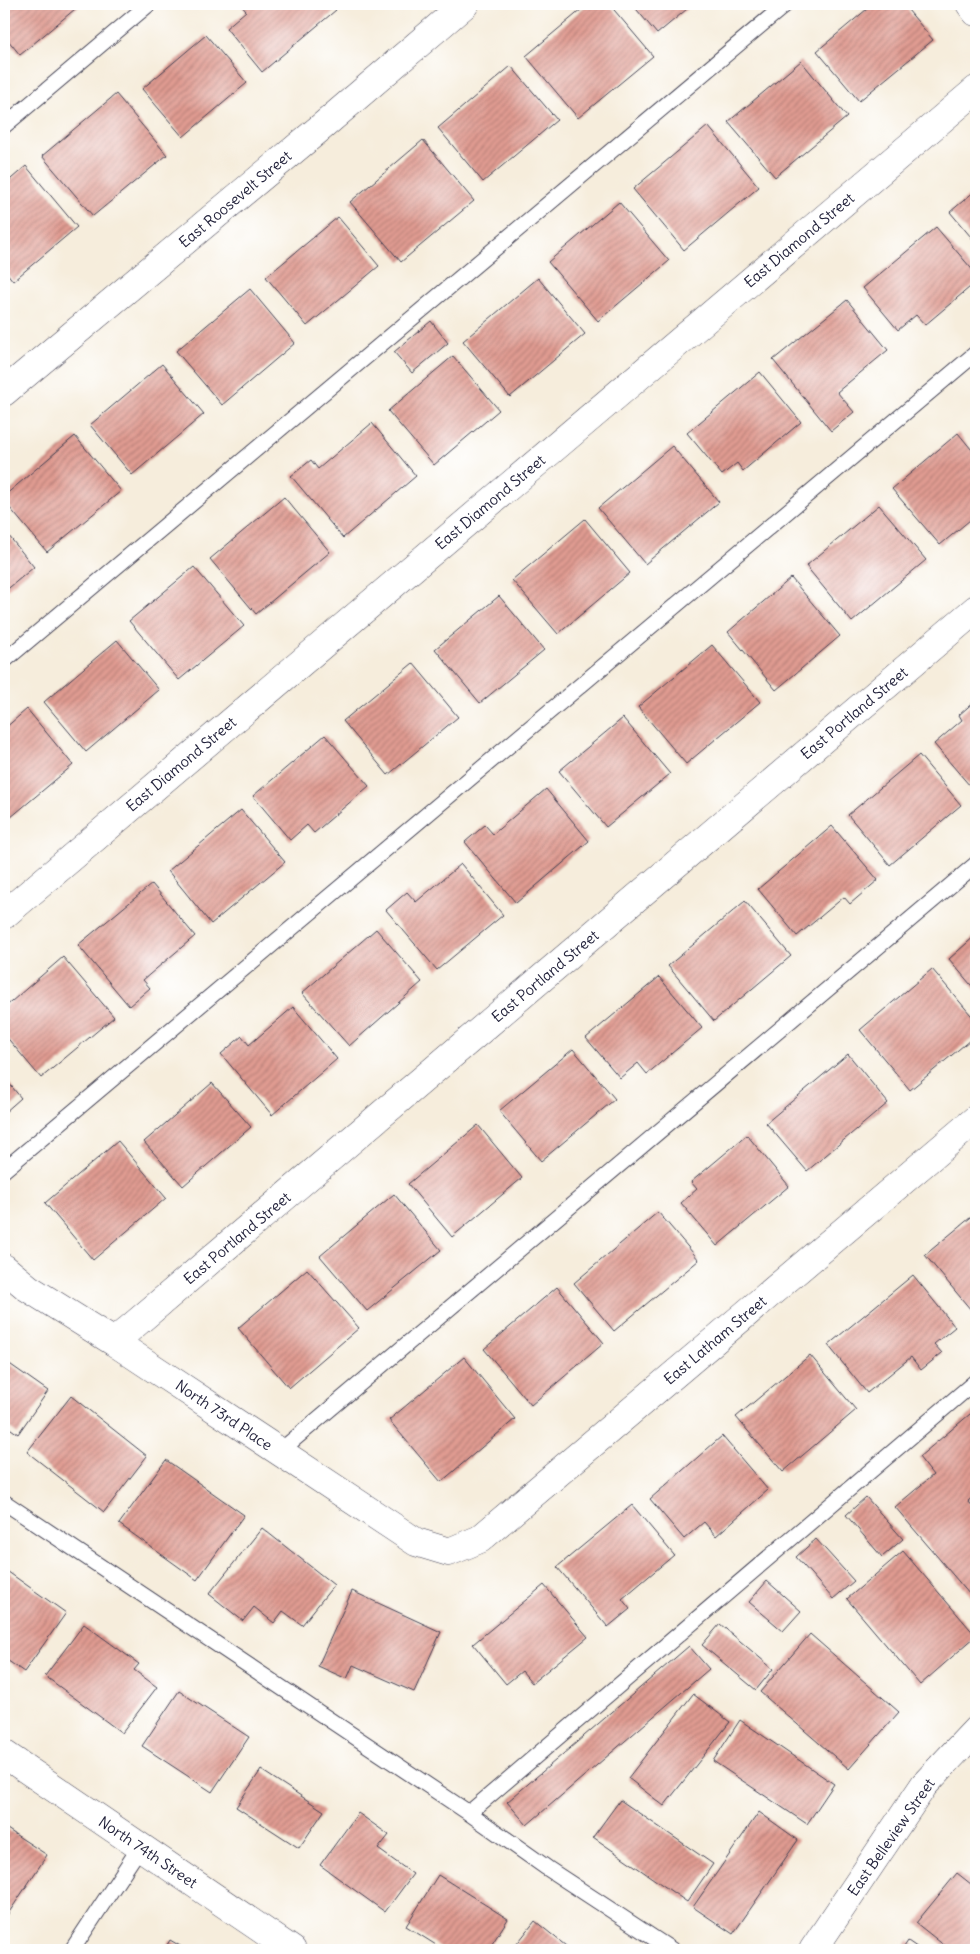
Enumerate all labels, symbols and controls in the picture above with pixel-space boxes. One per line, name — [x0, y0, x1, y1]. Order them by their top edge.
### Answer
street label: East Roosevelt Street — [175, 146, 295, 252]
street label: East Diamond Street — [740, 188, 858, 292]
street label: East Diamond Street — [431, 450, 549, 554]
street label: East Portland Street — [797, 663, 911, 763]
street label: East Diamond Street — [122, 712, 240, 816]
street label: East Portland Street — [488, 926, 602, 1026]
street label: East Portland Street — [180, 1188, 294, 1288]
street label: East Latham Street — [660, 1291, 770, 1389]
street label: North 73rd Place — [172, 1376, 276, 1454]
street label: East Belleview Street — [843, 1774, 939, 1900]
street label: North 74th Street — [95, 1812, 201, 1892]

